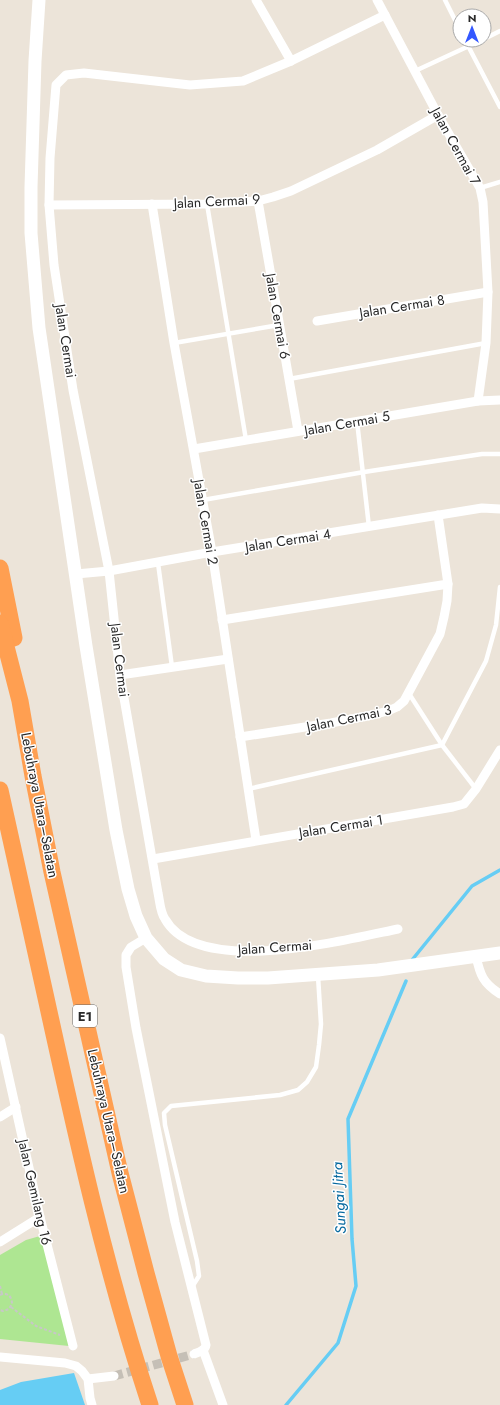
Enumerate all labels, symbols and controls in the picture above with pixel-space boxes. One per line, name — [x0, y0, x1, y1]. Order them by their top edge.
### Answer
north arrow — [452, 8, 492, 48]
text: N — [468, 10, 476, 26]
street label: Jalan Cermai 7 — [425, 102, 486, 189]
street label: Jalan Cermai 9 — [171, 189, 261, 213]
street label: Jalan Cermai 6 — [260, 270, 295, 360]
street label: Jalan Cermai 8 — [356, 289, 446, 323]
street label: Jalan Cermai — [50, 301, 82, 379]
street label: Jalan Cermai 5 — [301, 406, 391, 441]
street label: Jalan Cermai 2 — [188, 476, 223, 566]
street label: Jalan Cermai 4 — [242, 523, 332, 557]
street label: Jalan Cermai — [105, 620, 134, 698]
street label: Jalan Cermai 3 — [303, 699, 394, 737]
street label: Lebuhraya Utara–Selatan — [16, 731, 64, 879]
street label: Jalan Cermai 1 — [295, 809, 385, 843]
street label: Jalan Cermai — [235, 934, 313, 960]
road number: E1 — [73, 1005, 97, 1027]
street label: Lebuhraya Utara–Selatan — [83, 1047, 135, 1195]
street label: Jalan Gemilang 16 — [13, 1135, 57, 1247]
water label: Sungai Jitra — [326, 1161, 352, 1235]

